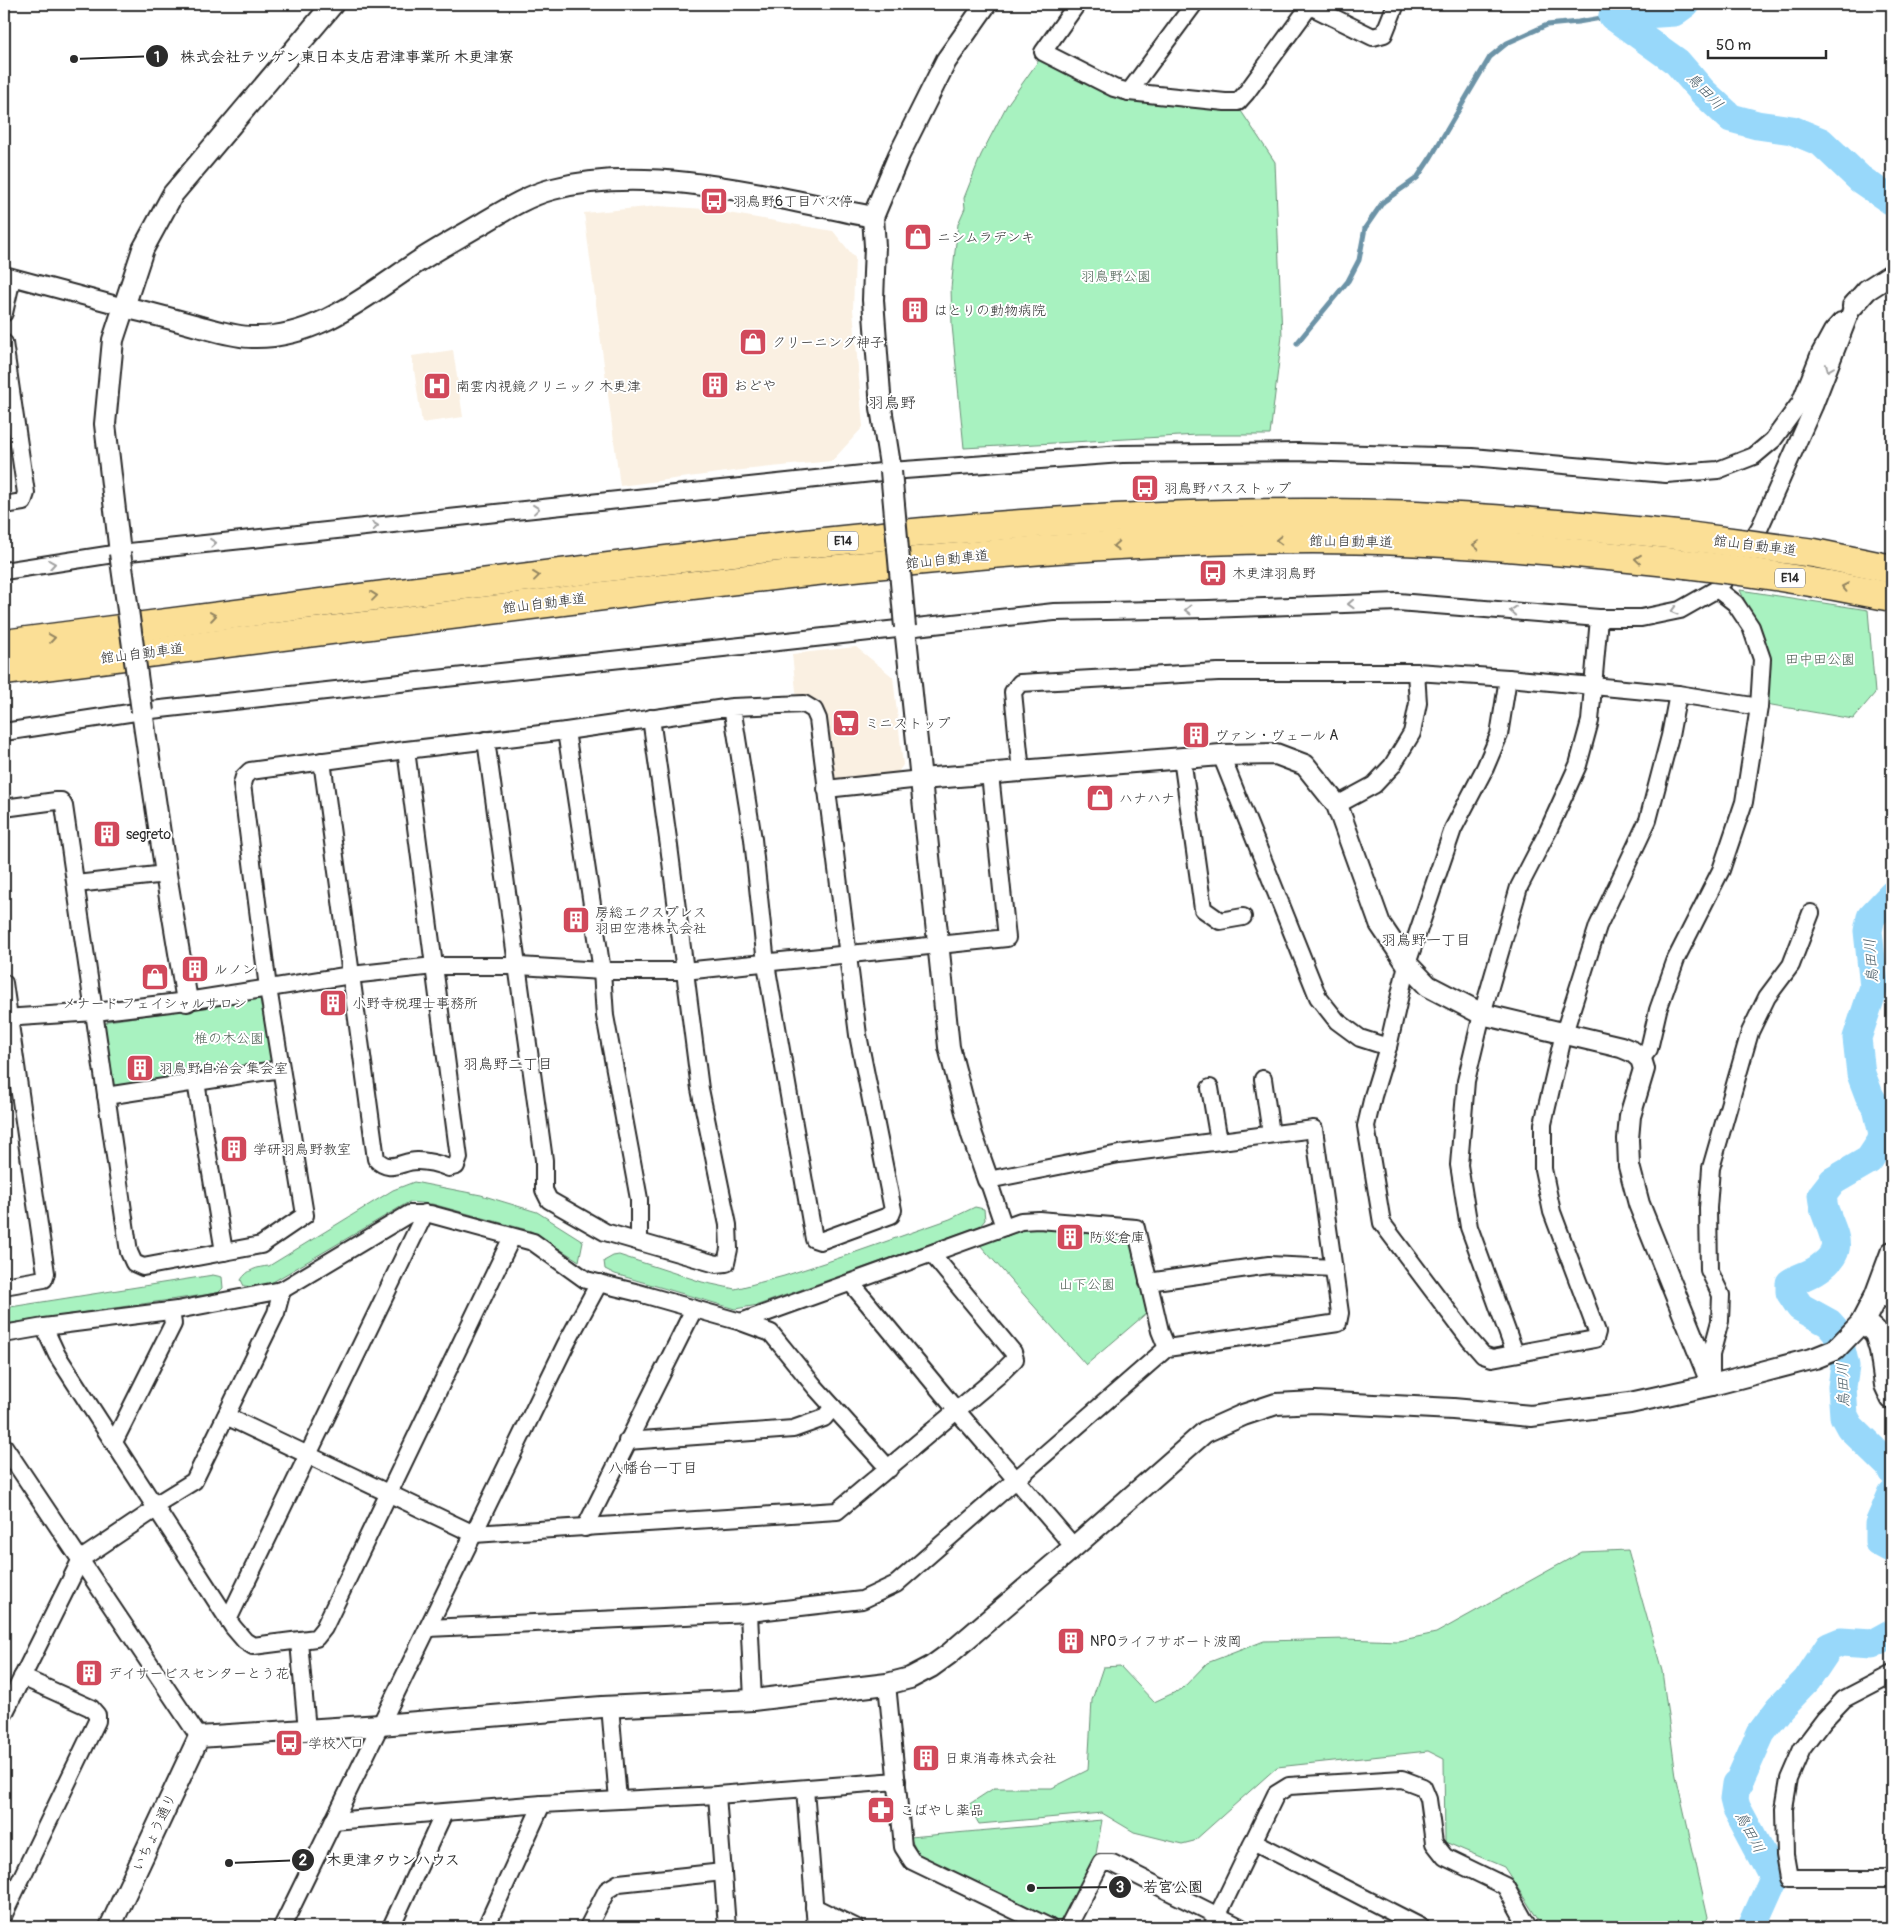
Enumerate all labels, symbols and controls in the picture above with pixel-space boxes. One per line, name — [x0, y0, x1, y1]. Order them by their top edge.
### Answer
scale bar — [1708, 28, 1826, 60]
text: 50 m — [1716, 36, 1751, 55]
callout: 株式会社テツゲン東日本支店君津事業所 木更津寮 — [145, 41, 523, 71]
text: 1 — [154, 48, 160, 67]
text: 株式会社テツゲン東日本支店君津事業所 木更津寮 — [180, 48, 514, 67]
water label: 鳥田川 — [1682, 69, 1727, 114]
bus stop icon: 羽鳥野6丁目バス停 — [699, 186, 729, 216]
place label: 羽鳥野6丁目バス停 — [733, 193, 853, 210]
shop icon: ニシムラデンキ — [903, 222, 933, 252]
place label: ニシムラデンキ — [937, 229, 1035, 246]
park label: 羽鳥野公園 — [1081, 268, 1151, 285]
building icon: はとりの動物病院 — [900, 295, 930, 325]
place label: はとりの動物病院 — [934, 302, 1046, 319]
shop icon: クリーニング神子 — [738, 327, 768, 357]
place label: クリーニング神子 — [772, 334, 884, 351]
one-way arrow — [1825, 363, 1835, 372]
building icon: おどや — [700, 370, 730, 400]
hospital icon: 南雲内視鏡クリニック 木更津 — [422, 371, 452, 401]
place label: おどや — [734, 377, 777, 394]
place label: 南雲内視鏡クリニック 木更津 — [456, 378, 641, 395]
district label: 羽鳥野 — [868, 393, 916, 413]
bus stop icon: 羽鳥野バスストップ — [1130, 473, 1160, 503]
place label: 羽鳥野バスストップ — [1164, 480, 1291, 497]
one-way arrow — [533, 504, 541, 515]
one-way arrow — [371, 521, 379, 532]
road number: E14 — [828, 532, 858, 550]
street label: 館山自動車道 — [1309, 532, 1393, 551]
street label: 館山自動車道 — [1712, 532, 1798, 559]
one-way arrow — [1274, 535, 1282, 545]
one-way arrow — [209, 538, 217, 549]
one-way arrow — [1472, 540, 1480, 551]
one-way arrow — [1112, 541, 1120, 552]
street label: 館山自動車道 — [904, 547, 990, 572]
one-way arrow — [1634, 554, 1642, 565]
bus stop icon: 木更津羽鳥野 — [1198, 558, 1228, 588]
one-way arrow — [48, 559, 56, 569]
place label: 木更津羽鳥野 — [1232, 565, 1316, 582]
road number: E14 — [1775, 568, 1805, 588]
one-way arrow — [532, 571, 540, 582]
one-way arrow — [1840, 582, 1849, 593]
street label: 館山自動車道 — [501, 590, 587, 617]
one-way arrow — [371, 591, 379, 602]
one-way arrow — [1346, 599, 1354, 609]
one-way arrow — [1184, 604, 1192, 615]
one-way arrow — [1670, 605, 1679, 615]
one-way arrow — [1508, 606, 1516, 617]
one-way arrow — [209, 611, 217, 622]
one-way arrow — [48, 633, 56, 643]
street label: 館山自動車道 — [99, 640, 185, 667]
park label: 田中田公園 — [1785, 651, 1855, 668]
supermarket icon: ミニストップ — [831, 708, 861, 738]
place label: ミニストップ — [865, 715, 950, 732]
building icon: ヴァン・ヴェール A — [1181, 720, 1211, 750]
place label: ヴァン・ヴェール A — [1215, 727, 1338, 744]
shop icon: ハナハナ — [1085, 783, 1115, 813]
place label: ハナハナ — [1119, 790, 1175, 807]
building icon: segreto — [92, 819, 122, 849]
place label: segreto — [126, 826, 171, 843]
place label: 房総エクスプレス 羽田空港株式会社 — [595, 904, 707, 937]
building icon: 房総エクスプレス 羽田空港株式会社 — [561, 905, 591, 935]
district label: 羽鳥野一丁目 — [1381, 931, 1471, 950]
water label: 鳥田川 — [1860, 938, 1883, 984]
building icon: ルノン — [180, 954, 210, 984]
place label: ルノン — [214, 961, 256, 978]
shop icon: メナード フェイシャルサロン — [140, 962, 170, 992]
building icon: 小野寺税理士事務所 — [318, 988, 348, 1018]
place label: メナード フェイシャルサロン — [63, 995, 247, 1012]
place label: 小野寺税理士事務所 — [352, 995, 478, 1012]
park label: 椎の木公園 — [194, 1030, 264, 1047]
building icon: 羽鳥野自治会 集会室 — [125, 1053, 155, 1083]
district label: 羽鳥野二丁目 — [463, 1055, 553, 1074]
place label: 羽鳥野自治会 集会室 — [159, 1060, 288, 1077]
building icon: 学研羽鳥野教室 — [219, 1134, 249, 1164]
place label: 学研羽鳥野教室 — [253, 1141, 351, 1158]
building icon: 防災倉庫 — [1055, 1222, 1085, 1252]
place label: 防災倉庫 — [1089, 1229, 1145, 1246]
park label: 山下公園 — [1059, 1276, 1115, 1293]
water label: 鳥田川 — [1834, 1362, 1853, 1408]
district label: 八幡台一丁目 — [608, 1459, 698, 1478]
building icon: NPOライフサポート波岡 — [1056, 1626, 1086, 1656]
place label: NPOライフサポート波岡 — [1090, 1633, 1242, 1650]
building icon: デイサービスセンターとう花 — [74, 1658, 104, 1688]
place label: デイサービスセンターとう花 — [108, 1665, 289, 1682]
bus stop icon: 学校入口 — [274, 1728, 304, 1758]
place label: 学校入口 — [308, 1735, 364, 1752]
building icon: 日東消毒株式会社 — [911, 1743, 941, 1773]
place label: 日東消毒株式会社 — [945, 1750, 1057, 1767]
street label: いちょう通り — [129, 1791, 180, 1874]
pharmacy icon: こばやし薬品 — [866, 1795, 896, 1825]
place label: こばやし薬品 — [900, 1802, 984, 1819]
water label: 鳥田川 — [1731, 1808, 1769, 1857]
callout: 木更津タウンハウス — [290, 1845, 470, 1875]
text: 2 — [299, 1851, 307, 1870]
text: 木更津タウンハウス — [326, 1851, 460, 1870]
callout: 若宮公園 — [1108, 1872, 1213, 1902]
text: 3 — [1116, 1878, 1124, 1897]
text: 若宮公園 — [1143, 1878, 1203, 1897]

